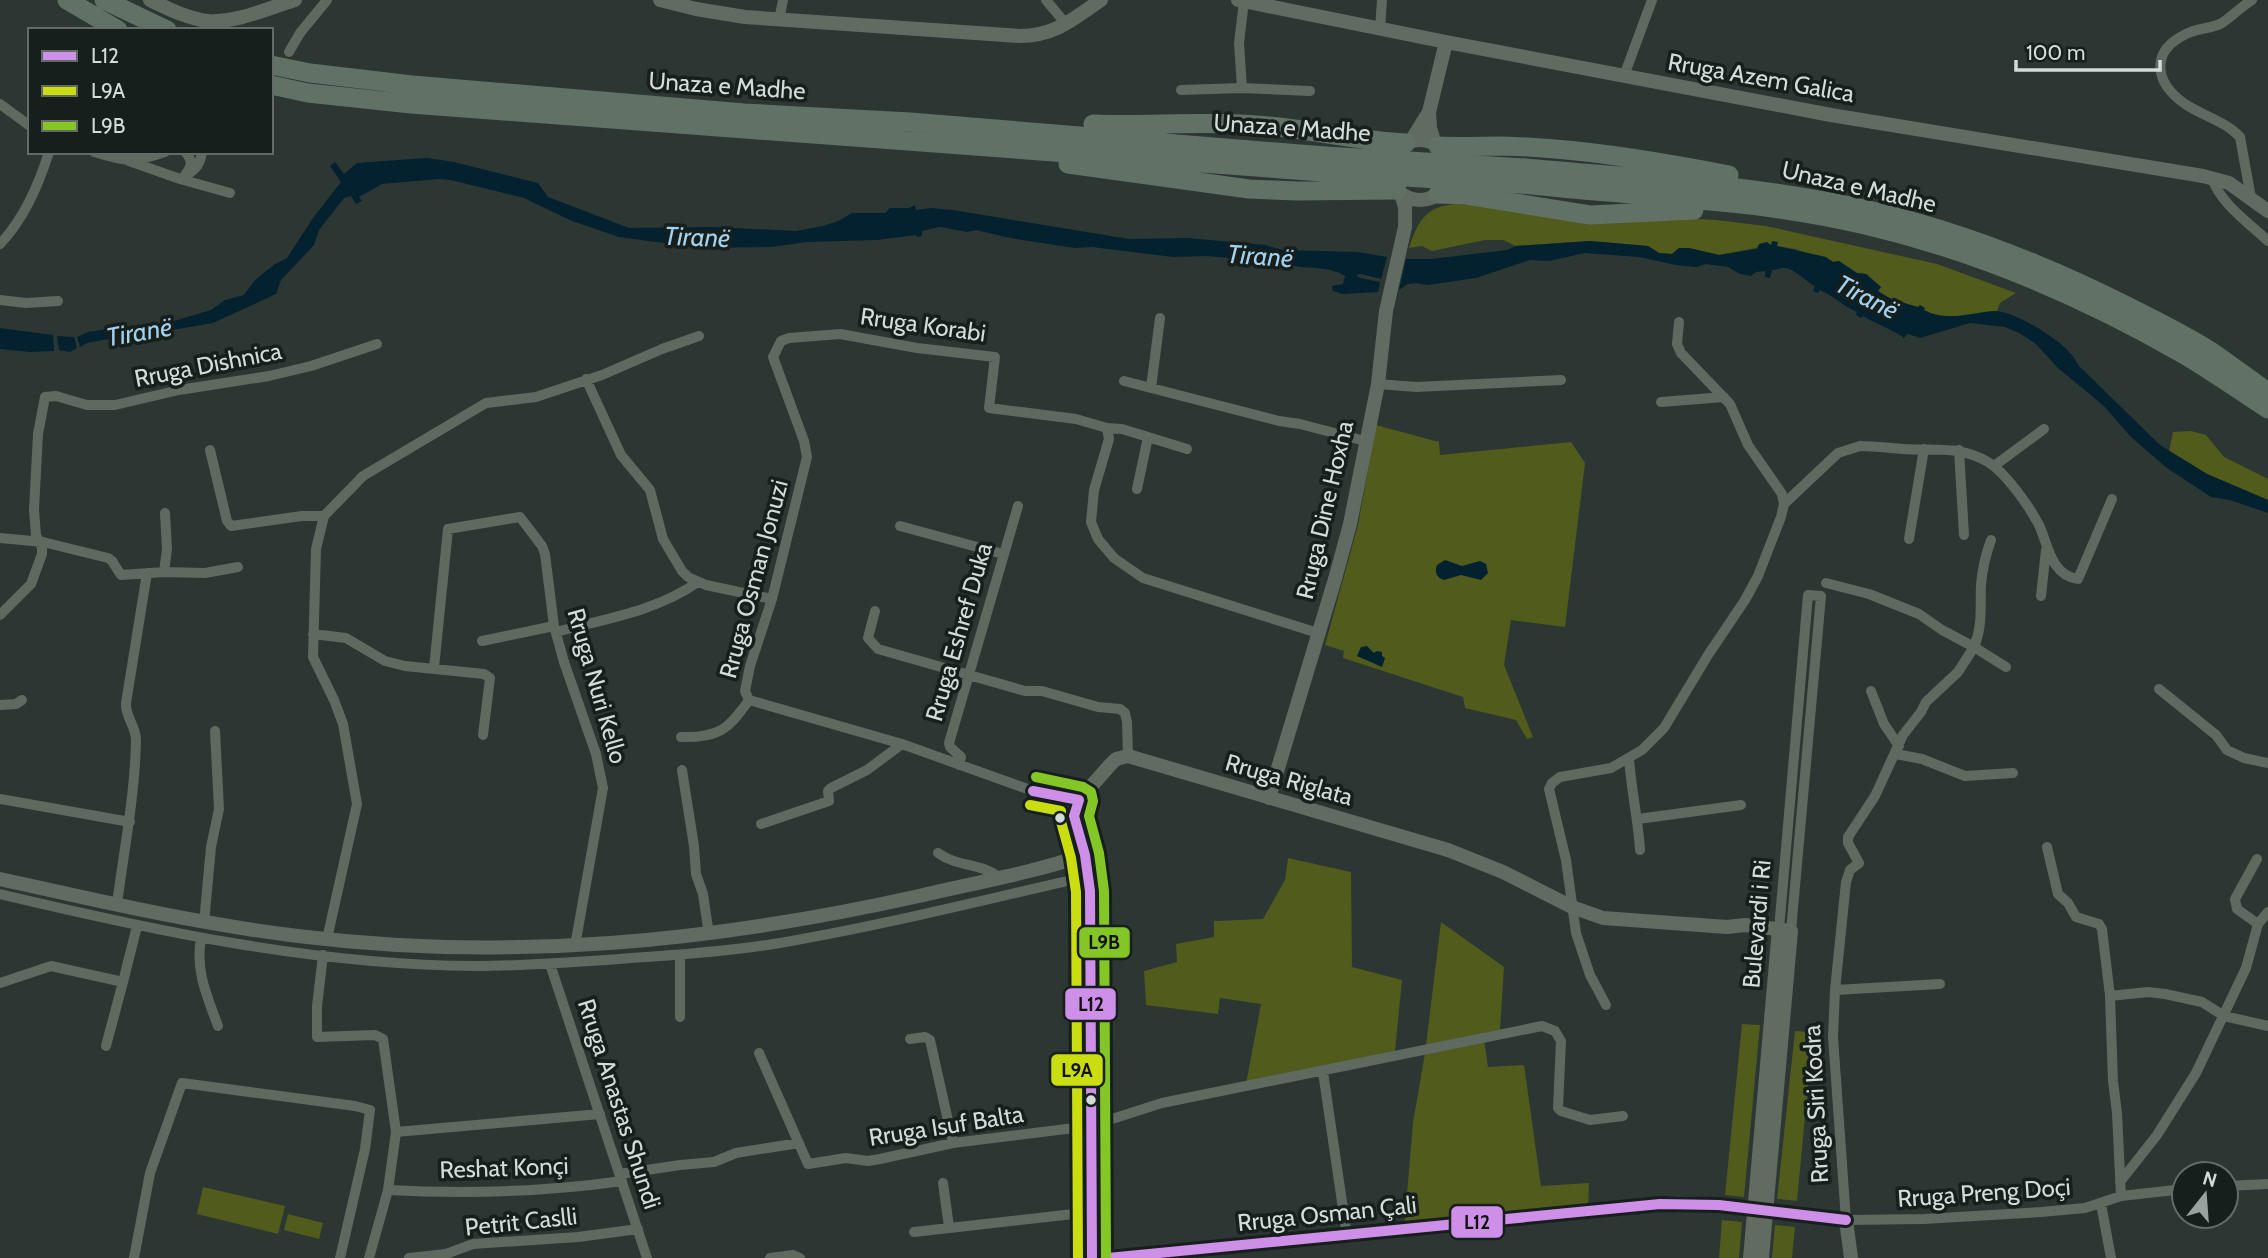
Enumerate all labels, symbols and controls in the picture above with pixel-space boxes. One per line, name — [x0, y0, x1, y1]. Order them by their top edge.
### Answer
legend — [28, 28, 273, 154]
scale bar — [2016, 28, 2160, 72]
text: 100 m — [2026, 40, 2085, 65]
text: L12 — [91, 43, 119, 68]
street label: Rruga Azem Galica — [1666, 47, 1857, 108]
street label: Unaza e Madhe — [648, 66, 807, 105]
text: L9A — [91, 78, 125, 103]
street label: Unaza e Madhe — [1213, 108, 1372, 147]
text: L9B — [91, 113, 125, 138]
street label: Unaza e Madhe — [1779, 155, 1939, 218]
water label: Tiranë — [663, 220, 732, 254]
water label: Tiranë — [1226, 238, 1295, 274]
water label: Tiranë — [1830, 268, 1905, 327]
street label: Rruga Korabi — [858, 301, 988, 348]
water label: Tiranë — [104, 310, 175, 353]
street label: Rruga Dishnica — [132, 336, 285, 393]
street label: Rruga Dine Hoxha — [1290, 417, 1359, 602]
street label: Rruga Osman Jonuzi — [713, 476, 794, 681]
street label: Rruga Eshref Duka — [919, 539, 998, 724]
street label: Rruga Nuri Kello — [561, 605, 633, 767]
street label: Rruga Riglata — [1222, 747, 1357, 812]
unlabelled marker — [1053, 811, 1067, 825]
street label: Bulevardi i Ri — [1736, 859, 1777, 989]
line badge: L9B — [1078, 926, 1131, 959]
text: L9B — [1088, 931, 1120, 954]
line badge: L12 — [1064, 987, 1117, 1021]
text: L12 — [1078, 993, 1104, 1016]
street label: Rruga Anastas Shundi — [572, 995, 667, 1213]
street label: Rruga Siri Kodra — [1797, 1024, 1834, 1184]
line badge: L9A — [1050, 1053, 1104, 1087]
text: L9A — [1061, 1059, 1093, 1082]
unlabelled marker — [1084, 1093, 1098, 1107]
street label: Rruga Isuf Balta — [867, 1099, 1026, 1152]
street label: Reshat Konçi — [439, 1151, 569, 1184]
north arrow — [2170, 1160, 2240, 1230]
text: N — [2200, 1166, 2220, 1192]
street label: Rruga Preng Doçi — [1896, 1172, 2072, 1213]
street label: Rruga Osman Çali — [1236, 1190, 1418, 1237]
street label: Petrit Caslli — [463, 1201, 578, 1242]
line badge: L12 — [1450, 1205, 1504, 1239]
text: L12 — [1464, 1211, 1490, 1234]

